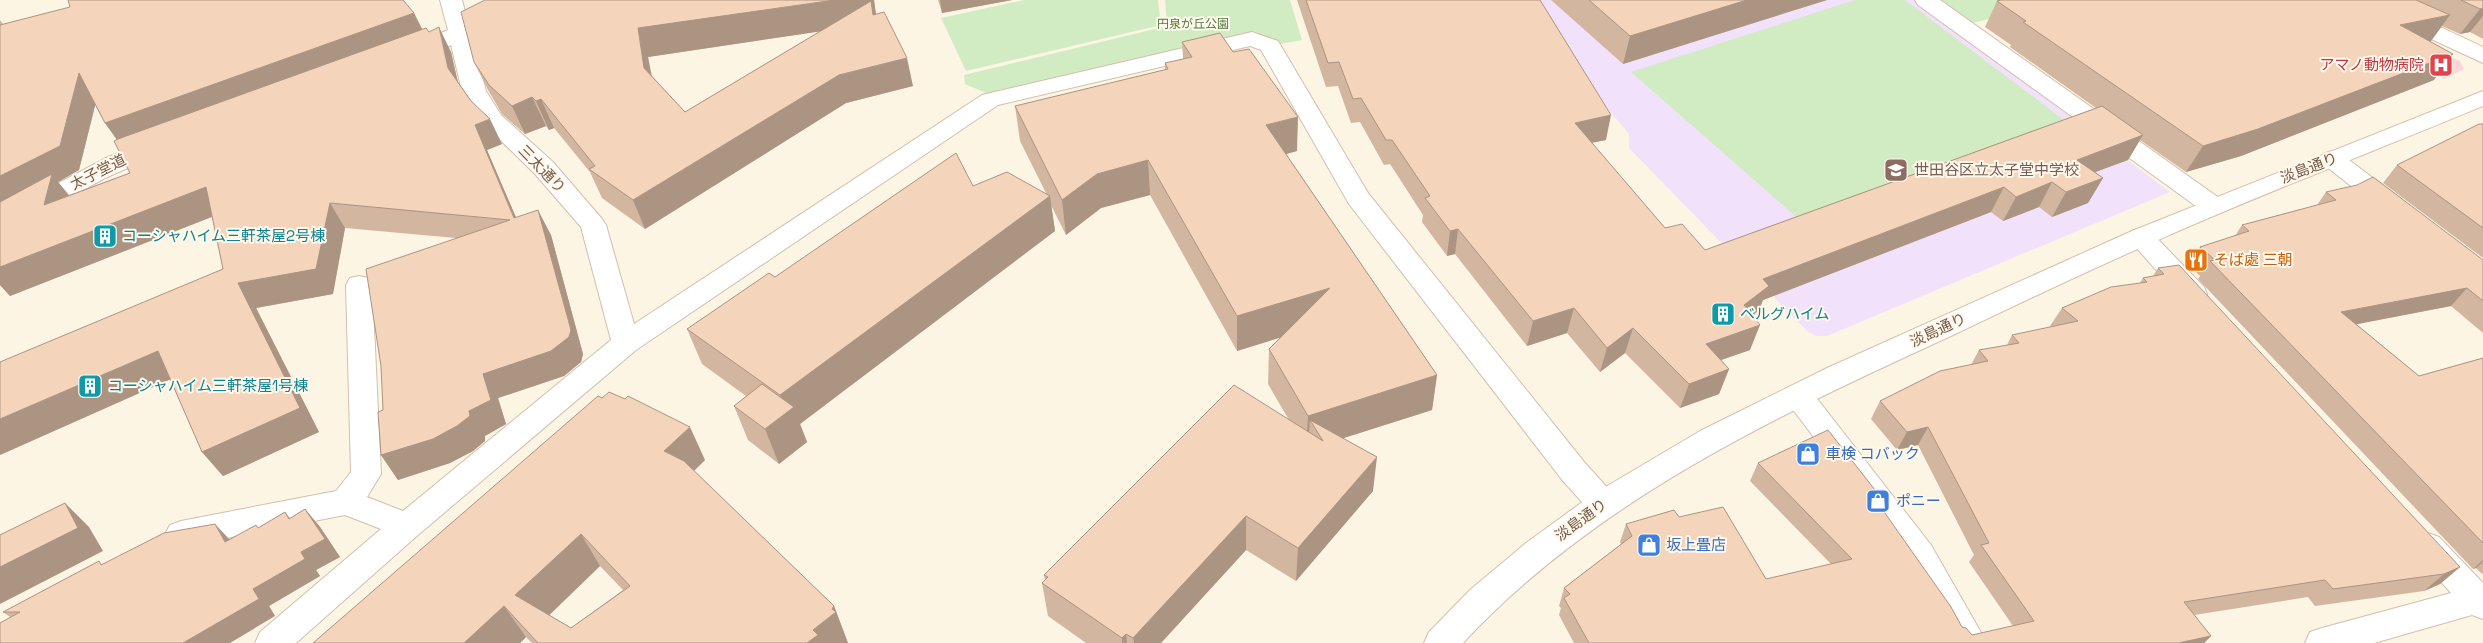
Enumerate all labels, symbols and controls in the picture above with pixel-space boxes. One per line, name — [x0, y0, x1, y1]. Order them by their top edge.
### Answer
park label: 円泉が丘公園 — [1157, 16, 1229, 32]
hospital icon: アマノ動物病院 — [2428, 52, 2454, 78]
place label: アマノ動物病院 — [2319, 55, 2424, 74]
street label: 三太通り — [515, 140, 570, 197]
street label: 淡島通り — [2277, 148, 2340, 187]
street label: 太子堂道 — [67, 149, 129, 194]
school or university icon: 世田谷区立太子堂中学校 — [1883, 157, 1909, 183]
place label: 世田谷区立太子堂中学校 — [1914, 160, 2079, 179]
building icon: コーシャハイム三軒茶屋2号棟 — [92, 223, 118, 249]
place label: コーシャハイム三軒茶屋2号棟 — [122, 226, 325, 245]
restaurant icon: そば處 三朝 — [2183, 247, 2209, 273]
place label: そば處 三朝 — [2214, 250, 2293, 269]
building icon: ベルグハイム — [1710, 301, 1736, 327]
place label: ベルグハイム — [1740, 304, 1829, 323]
street label: 淡島通り — [1907, 308, 1969, 351]
building icon: コーシャハイム三軒茶屋1号棟 — [77, 373, 103, 399]
place label: コーシャハイム三軒茶屋1号棟 — [108, 376, 308, 395]
shop icon: 車検 コバック — [1795, 441, 1821, 467]
place label: 車検 コバック — [1826, 444, 1920, 463]
shop icon: ポニー — [1865, 488, 1891, 514]
place label: ポニー — [1896, 491, 1941, 510]
street label: 淡島通り — [1551, 494, 1611, 545]
shop icon: 坂上畳店 — [1636, 532, 1662, 558]
place label: 坂上畳店 — [1666, 535, 1726, 554]

